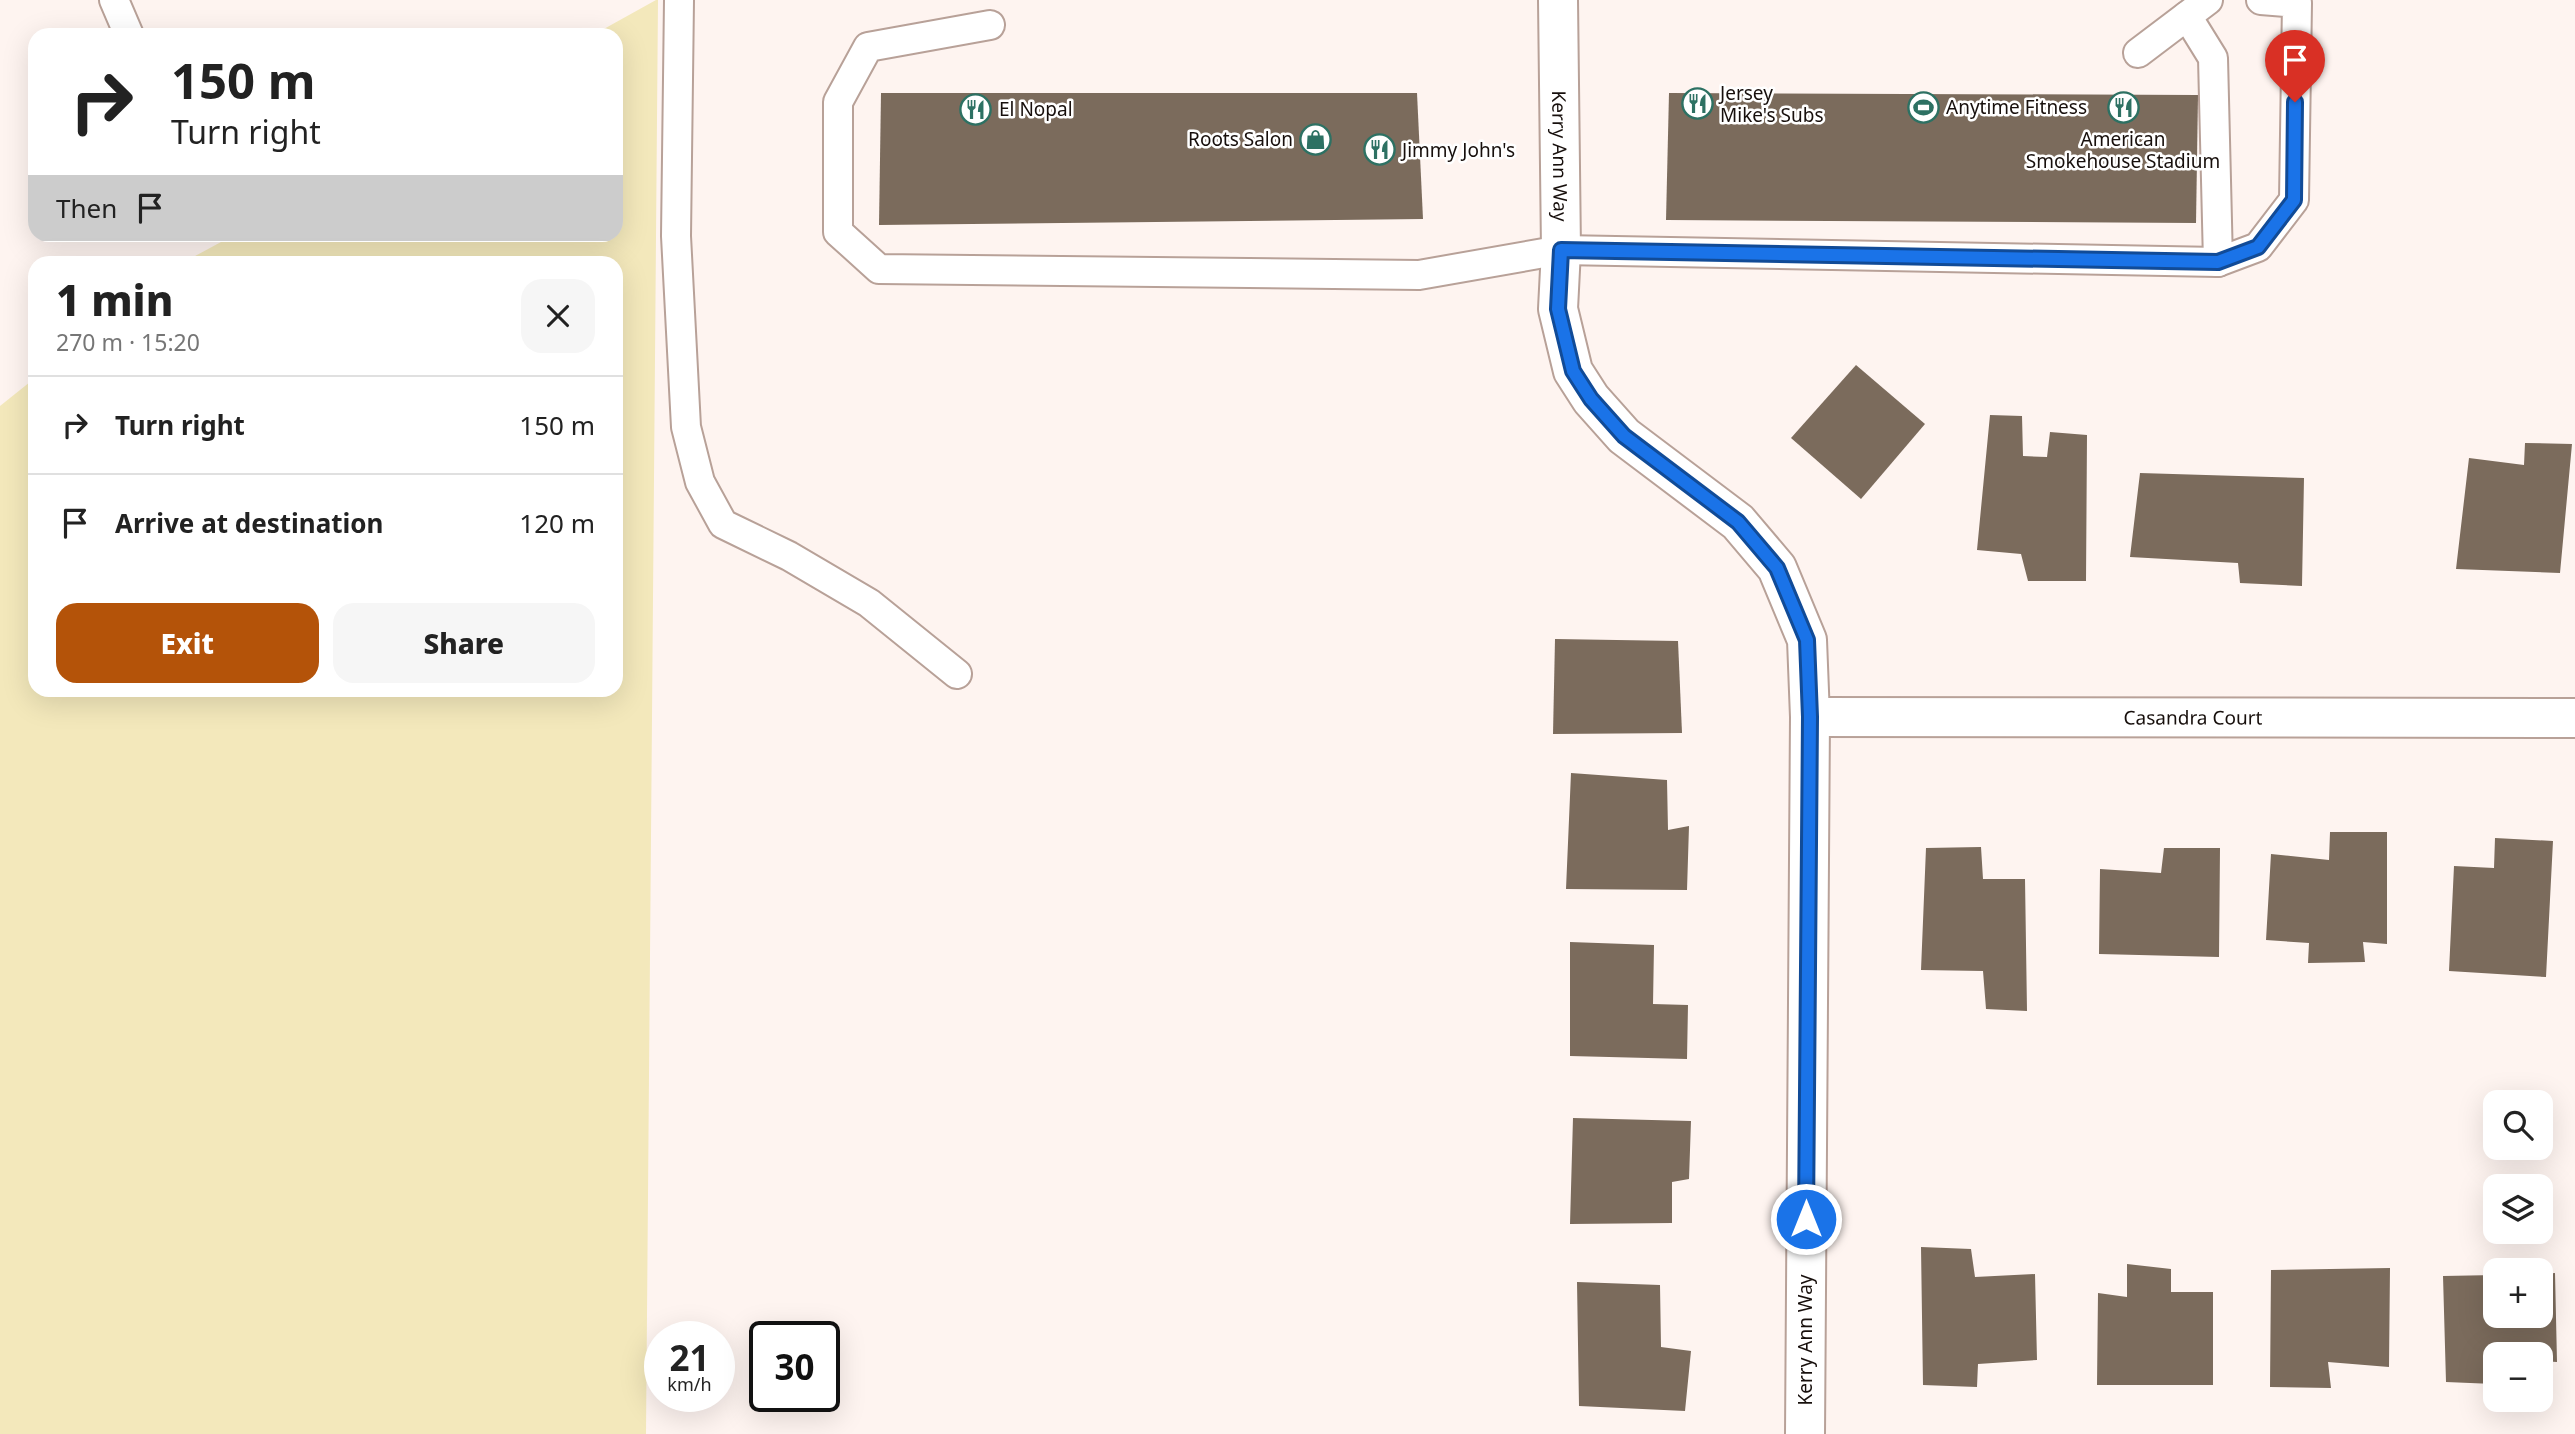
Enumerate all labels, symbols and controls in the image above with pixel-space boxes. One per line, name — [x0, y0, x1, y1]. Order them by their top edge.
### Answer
pin — [2265, 30, 2325, 102]
icon: arrive — [2276, 41, 2314, 79]
text: 150 m — [171, 47, 316, 113]
icon: right — [56, 56, 147, 147]
place label: Jersey Mike's Subs — [1718, 80, 1824, 128]
restaurant icon: Jersey Mike's Subs — [1680, 87, 1714, 121]
street label: Kerry Ann Way — [1546, 90, 1574, 222]
sports icon: Anytime Fitness — [1906, 90, 1940, 124]
restaurant icon: American Smokehouse Stadium — [2106, 91, 2140, 125]
restaurant icon: El Nopal — [959, 92, 993, 126]
place label: Anytime Fitness — [1946, 94, 2087, 120]
place label: El Nopal — [999, 96, 1073, 122]
text: Turn right — [171, 110, 321, 153]
shop icon: Roots Salon — [1299, 122, 1333, 156]
place label: Roots Salon — [1188, 126, 1293, 152]
place label: American Smokehouse Stadium — [2026, 126, 2220, 174]
restaurant icon: Jimmy John's — [1362, 133, 1396, 167]
place label: Jimmy John's — [1400, 137, 1515, 163]
icon: arrive — [131, 189, 169, 227]
text: Then — [56, 190, 117, 226]
text: 1 min — [56, 271, 173, 328]
button: close — [521, 279, 595, 353]
text: 270 m · 15:20 — [56, 326, 200, 358]
icon: right — [56, 406, 94, 444]
text: Turn right — [115, 407, 245, 443]
text: 150 m — [519, 407, 595, 443]
icon: arrive — [56, 504, 94, 542]
text: Arrive at destination — [115, 505, 384, 541]
text: 120 m — [519, 505, 595, 541]
button: Exit — [56, 603, 319, 683]
button: Share — [333, 603, 595, 683]
street label: Casandra Court — [2123, 704, 2263, 731]
map controls — [2483, 1090, 2553, 1412]
button: search — [2483, 1090, 2553, 1160]
button: layers — [2483, 1174, 2553, 1244]
position arrow — [1769, 1182, 1843, 1256]
button: + — [2483, 1258, 2553, 1328]
street label: Kerry Ann Way — [1792, 1274, 1818, 1406]
speed limit sign: 30 — [749, 1321, 840, 1412]
text: 21 — [669, 1334, 710, 1381]
button: − — [2483, 1342, 2553, 1412]
text: km/h — [667, 1372, 712, 1396]

